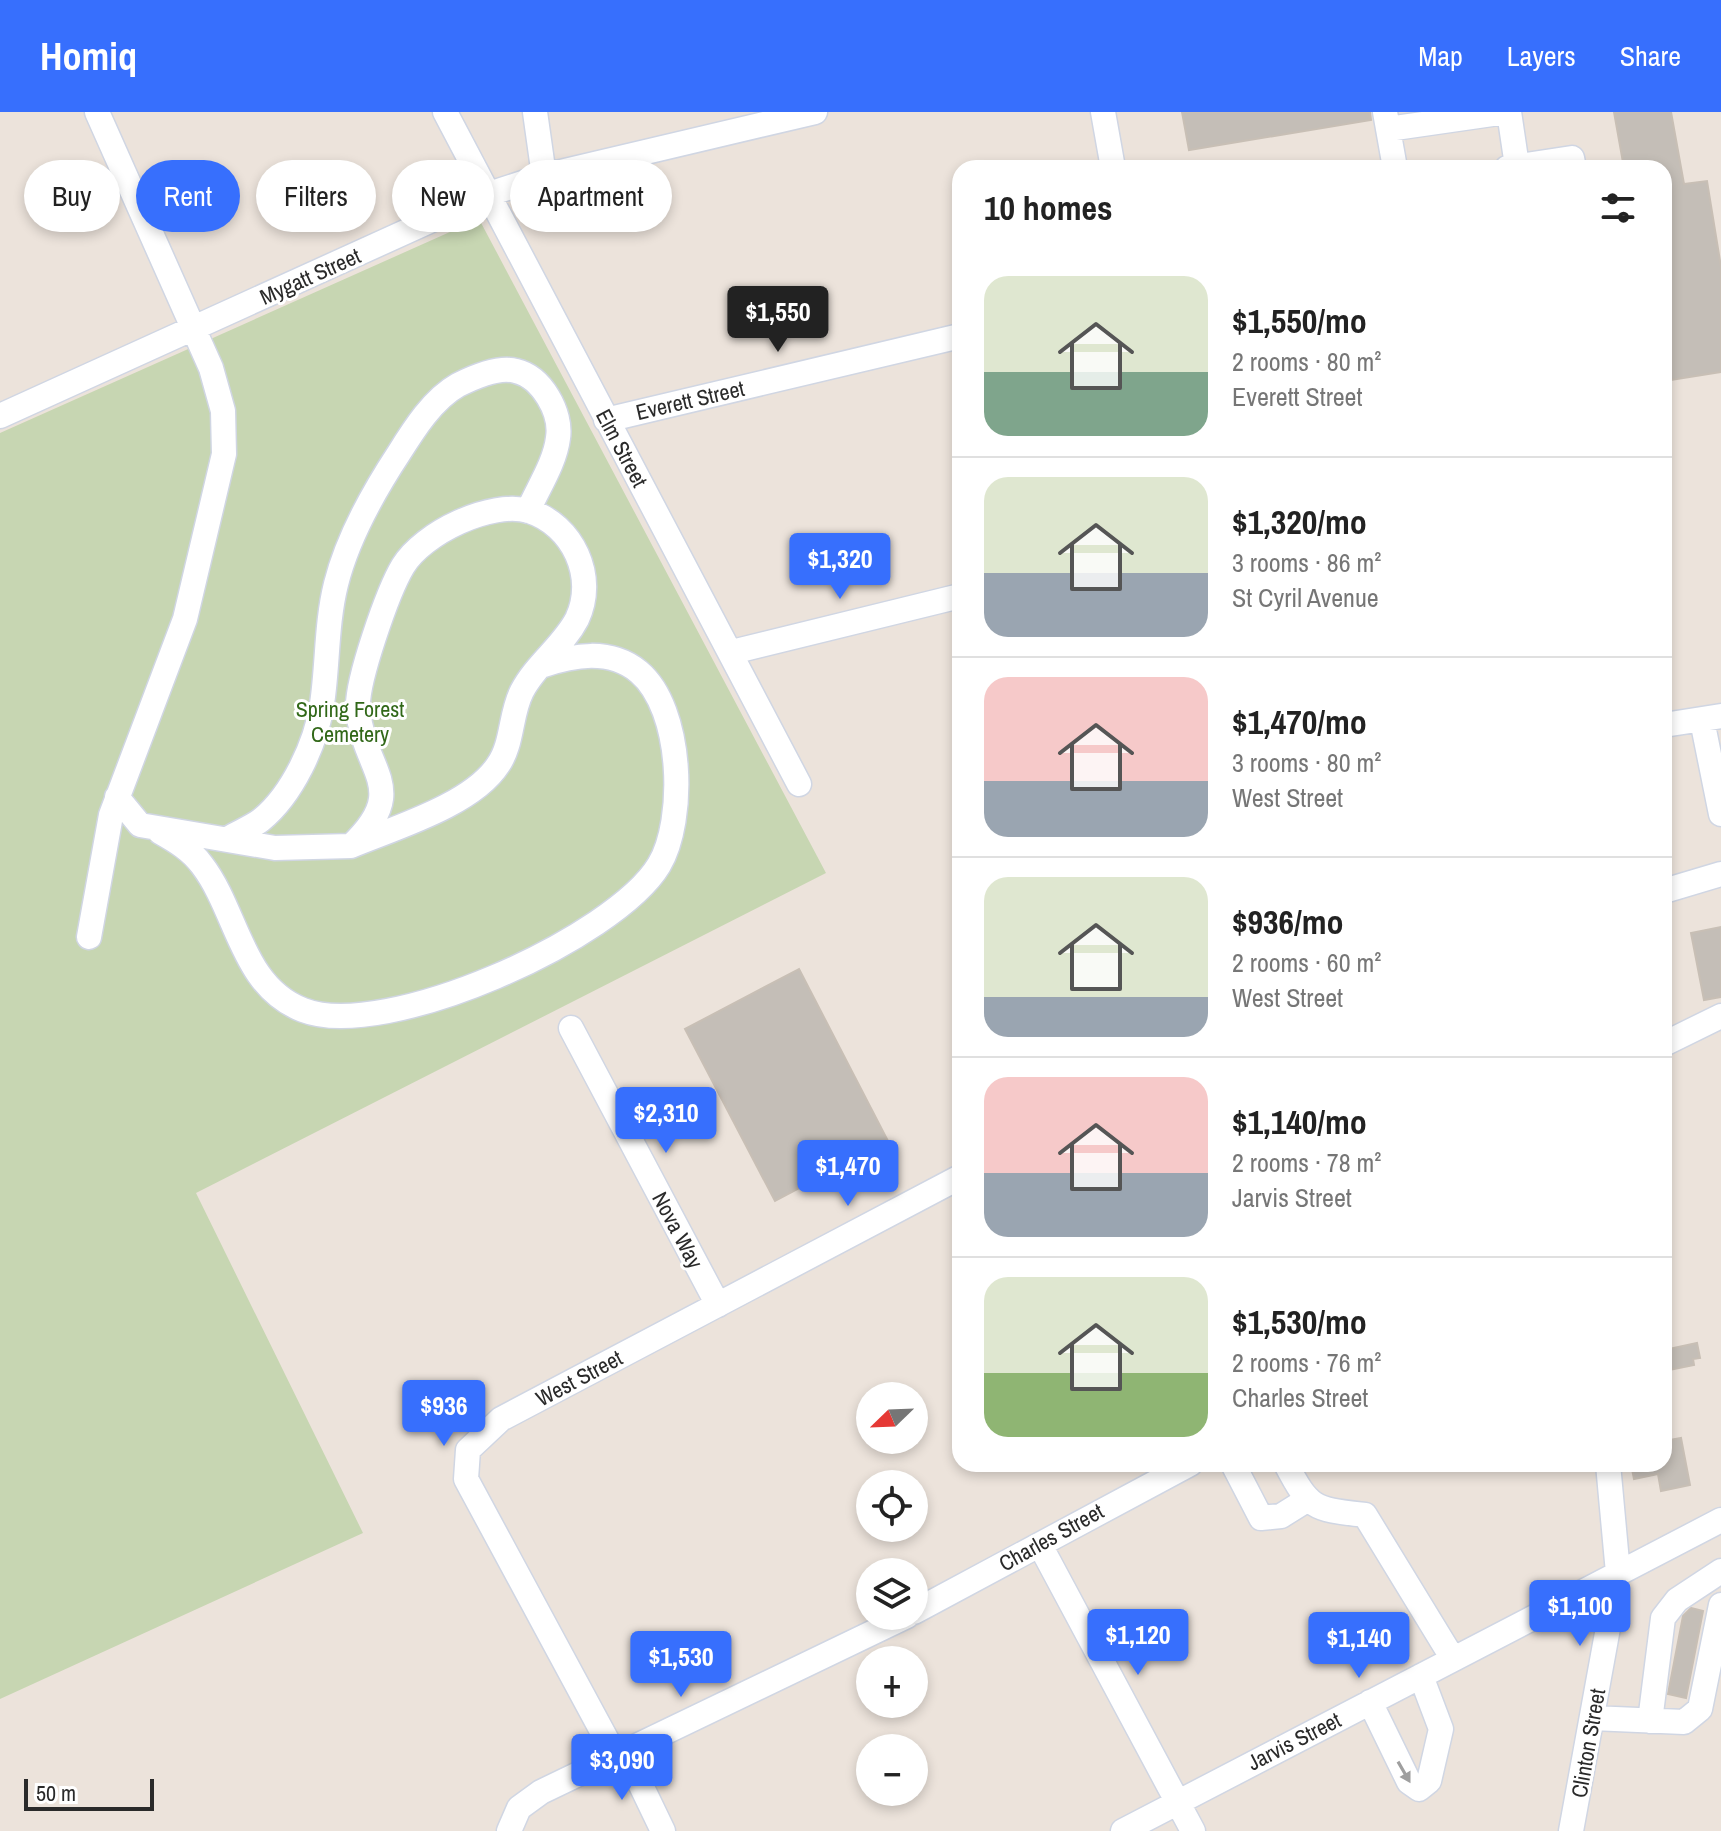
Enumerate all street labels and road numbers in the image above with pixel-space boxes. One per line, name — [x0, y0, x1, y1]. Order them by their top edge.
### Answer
street label: Mygatt Street — [255, 240, 365, 312]
street label: Everett Street — [633, 373, 747, 427]
street label: Elm Street — [589, 404, 655, 492]
street label: Nova Way — [645, 1187, 711, 1273]
street label: West Street — [530, 1343, 628, 1413]
street label: Charles Street — [993, 1496, 1109, 1578]
street label: Clinton Street — [1564, 1686, 1612, 1800]
street label: Jarvis Street — [1242, 1705, 1346, 1777]

